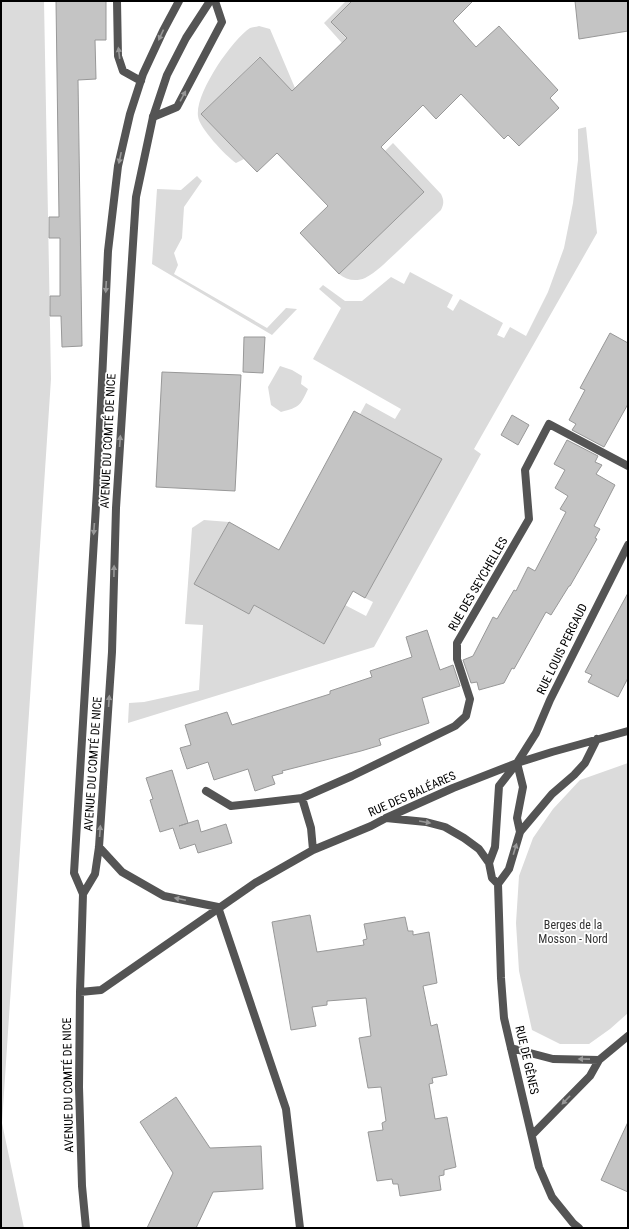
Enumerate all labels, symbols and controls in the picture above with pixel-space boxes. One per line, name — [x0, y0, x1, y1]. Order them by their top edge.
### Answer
one-way arrow — [158, 30, 164, 41]
one-way arrow — [115, 47, 122, 59]
one-way arrow — [180, 90, 187, 102]
one-way arrow — [117, 152, 123, 164]
one-way arrow — [103, 281, 109, 294]
street label: AVENUE DU COMTÉ DE NICE — [96, 373, 119, 509]
one-way arrow — [117, 434, 123, 447]
one-way arrow — [91, 523, 98, 535]
street label: RUE DES SEYCHELLES — [446, 535, 510, 633]
one-way arrow — [111, 564, 117, 577]
street label: RUE LOUIS PERGAUD — [534, 601, 590, 697]
one-way arrow — [106, 695, 113, 707]
street label: AVENUE DU COMTÉ DE NICE — [80, 696, 105, 832]
street label: RUE DES BALÉARES — [366, 768, 458, 820]
one-way arrow — [419, 820, 431, 826]
one-way arrow — [97, 825, 104, 837]
one-way arrow — [512, 843, 518, 855]
one-way arrow — [174, 896, 186, 902]
park label: Berges de la Mosson - Nord — [538, 918, 608, 946]
street label: AVENUE DU COMTÉ DE NICE — [59, 1017, 76, 1153]
street label: RUE DE GÊNES — [512, 1024, 543, 1096]
one-way arrow — [578, 1056, 590, 1063]
one-way arrow — [561, 1095, 571, 1105]

